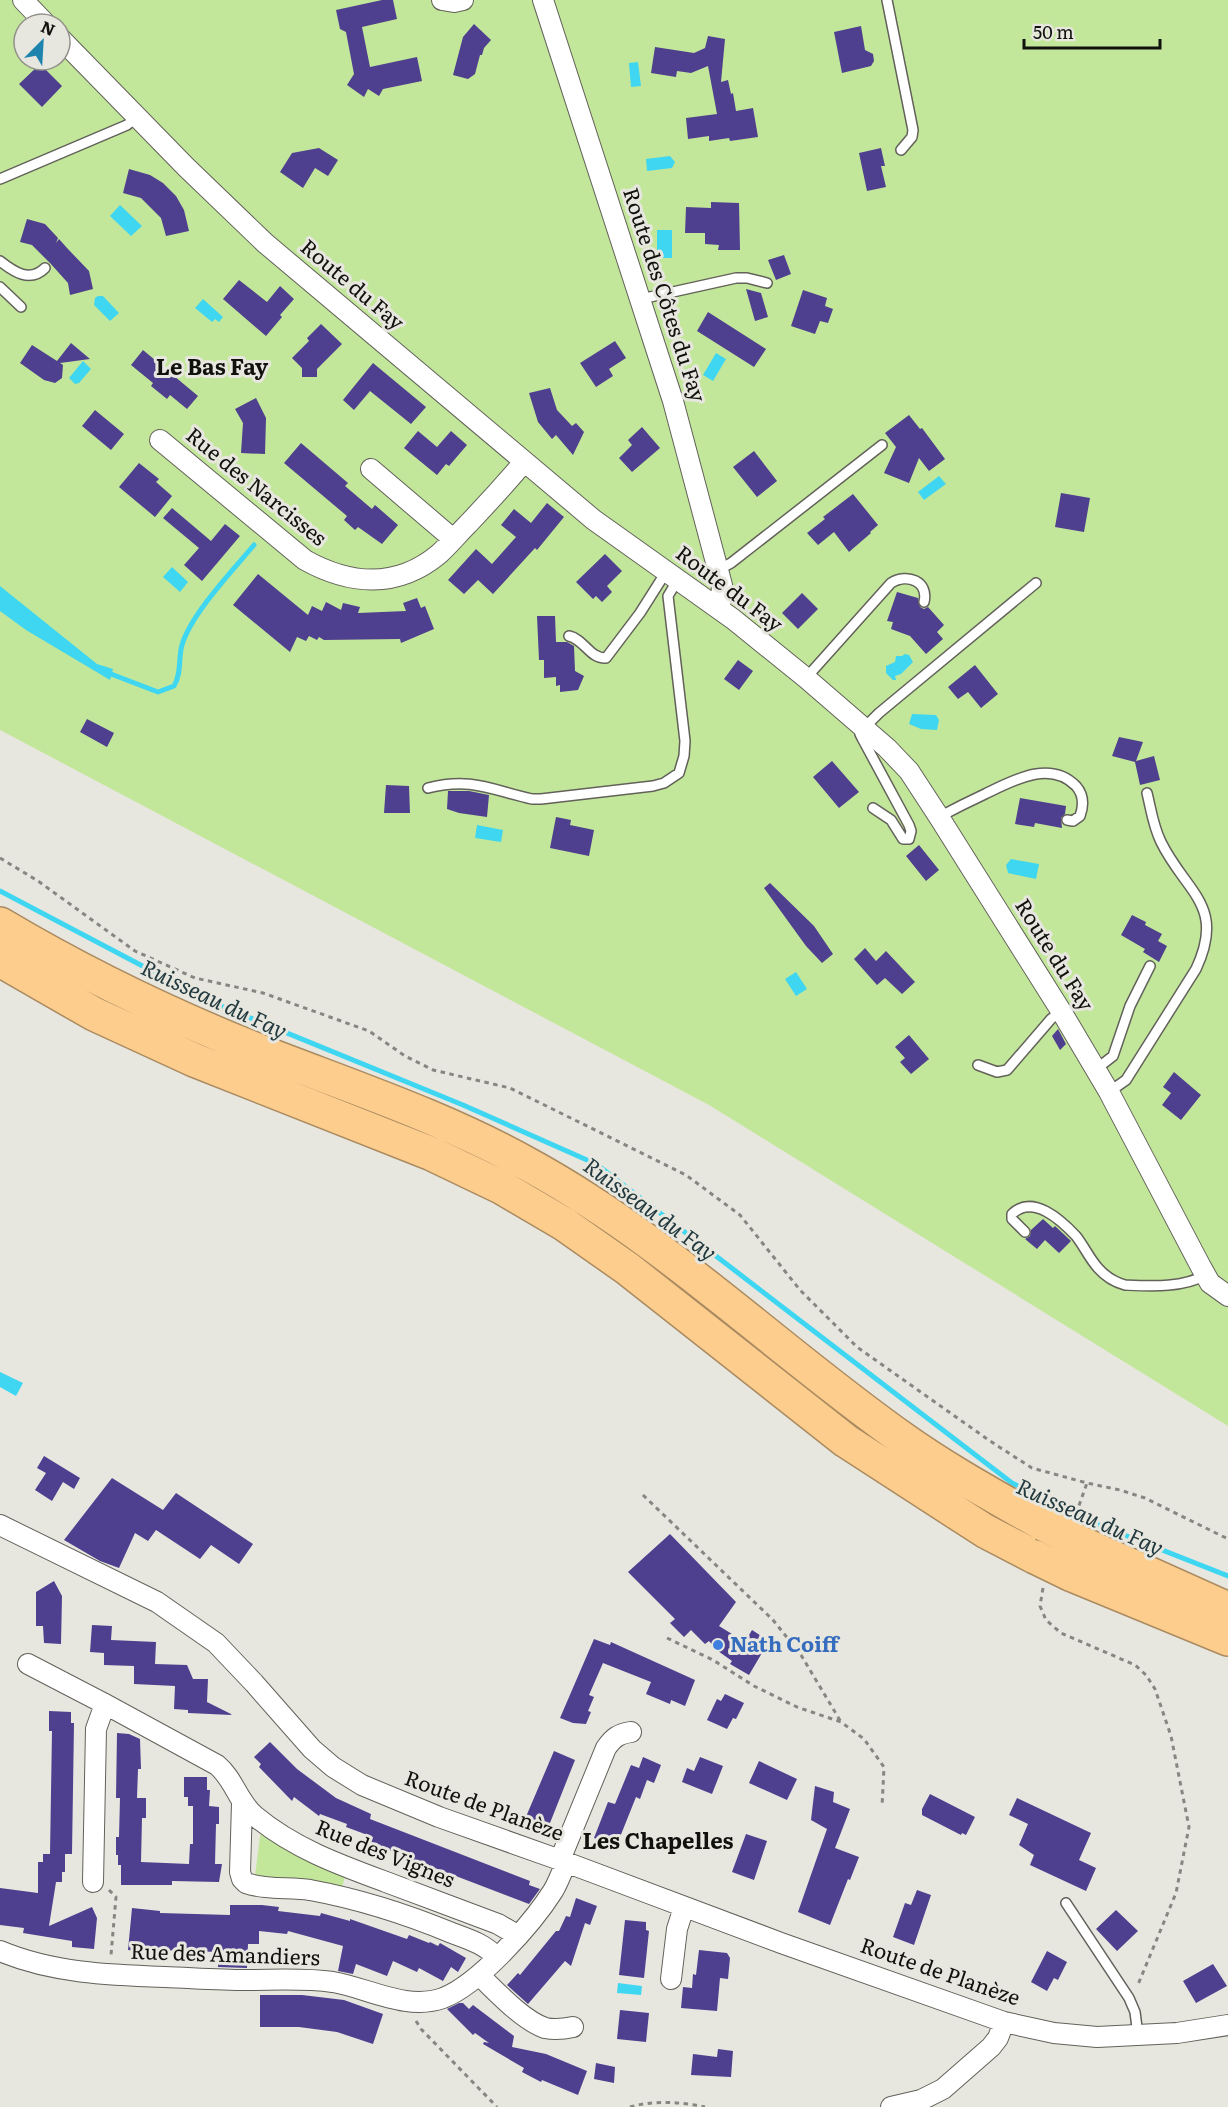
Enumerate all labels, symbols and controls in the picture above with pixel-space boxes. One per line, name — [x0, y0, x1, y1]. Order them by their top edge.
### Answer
north arrow — [12, 12, 72, 72]
scale bar — [1024, 12, 1160, 50]
text: N — [37, 14, 60, 41]
text: 50 m — [1033, 18, 1074, 45]
street label: Route des Côtes du Fay — [617, 183, 716, 406]
street label: Route du Fay — [295, 230, 413, 336]
district label: Le Bas Fay — [156, 349, 269, 382]
street label: Rue des Narcisses — [180, 418, 335, 552]
street label: Route du Fay — [670, 536, 791, 638]
street label: Route du Fay — [1009, 891, 1103, 1017]
water label: Ruisseau du Fay — [136, 949, 293, 1046]
water label: Ruisseau du Fay — [577, 1148, 724, 1268]
water label: Ruisseau du Fay — [1012, 1468, 1169, 1563]
place label: Nath Coiff — [730, 1627, 841, 1658]
marker: Nath Coiff — [711, 1638, 725, 1652]
street label: Route de Planèze — [401, 1760, 569, 1847]
street label: Rue des Vignes — [312, 1810, 460, 1894]
district label: Les Chapelles — [583, 1823, 734, 1856]
street label: Route de Planèze — [857, 1928, 1025, 2012]
street label: Rue des Amandiers — [130, 1934, 320, 1971]

